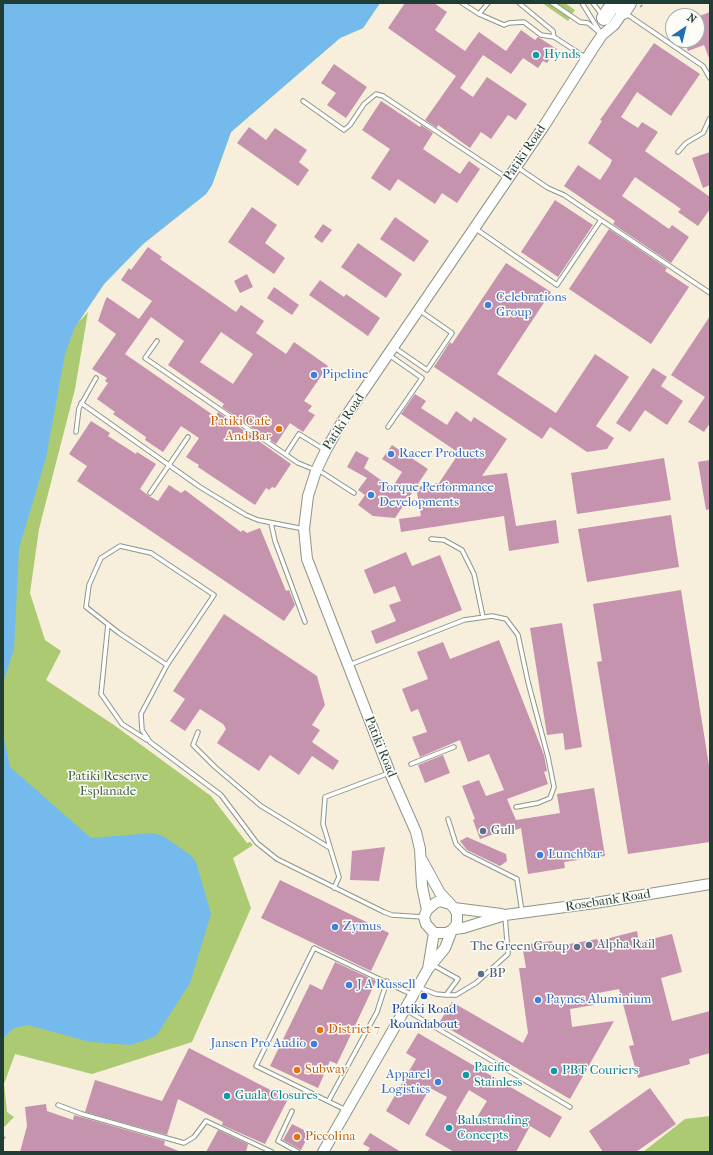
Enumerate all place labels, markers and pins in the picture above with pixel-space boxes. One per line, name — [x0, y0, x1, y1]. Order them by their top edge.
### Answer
place label: Hynds — [544, 47, 580, 63]
marker: Hynds — [531, 50, 541, 60]
place label: Celebrations Group — [496, 290, 567, 321]
marker: Celebrations Group — [483, 300, 493, 310]
place label: Pipeline — [322, 367, 368, 383]
marker: Pipeline — [309, 370, 319, 380]
place label: Patiki Cafe And Bar — [210, 414, 271, 445]
marker: Patiki Cafe And Bar — [274, 424, 284, 434]
place label: Racer Products — [399, 446, 485, 462]
marker: Racer Products — [386, 449, 396, 459]
place label: Torque Performance Developments — [379, 480, 494, 511]
marker: Torque Performance Developments — [366, 490, 376, 500]
place label: Gull — [491, 823, 515, 839]
marker: Gull — [478, 826, 488, 836]
place label: Lunchbar — [548, 847, 602, 863]
marker: Lunchbar — [535, 850, 545, 860]
place label: Zymus — [343, 919, 381, 935]
marker: Zymus — [330, 922, 340, 932]
place label: Alpha Rail — [597, 937, 655, 953]
place label: The Green Group — [470, 939, 569, 955]
marker: Alpha Rail — [584, 940, 594, 950]
marker: The Green Group — [572, 942, 582, 952]
place label: BP — [489, 966, 505, 982]
marker: BP — [476, 969, 486, 979]
place label: J A Russell — [357, 977, 416, 993]
marker: J A Russell — [344, 980, 354, 990]
marker: Patiki Road Roundabout — [419, 991, 429, 1001]
place label: Paynes Aluminium — [546, 992, 651, 1008]
marker: Paynes Aluminium — [533, 995, 543, 1005]
place label: Patiki Road Roundabout — [390, 1002, 458, 1033]
place label: District 7 — [328, 1022, 380, 1038]
marker: District 7 — [315, 1025, 325, 1035]
place label: Jansen Pro Audio — [211, 1036, 306, 1052]
marker: Jansen Pro Audio — [309, 1039, 319, 1049]
place label: Pacific Stainless — [474, 1060, 522, 1091]
place label: Subway — [305, 1062, 348, 1078]
place label: PBT Couriers — [562, 1063, 638, 1079]
marker: Subway — [292, 1065, 302, 1075]
marker: PBT Couriers — [549, 1066, 559, 1076]
place label: Apparel Logistics — [381, 1067, 430, 1098]
marker: Pacific Stainless — [461, 1070, 471, 1080]
marker: Apparel Logistics — [433, 1077, 443, 1087]
place label: Guala Closures — [235, 1088, 318, 1104]
marker: Guala Closures — [222, 1091, 232, 1101]
place label: Balustrading Concepts — [457, 1113, 529, 1144]
marker: Balustrading Concepts — [444, 1123, 454, 1133]
place label: Piccolina — [305, 1129, 356, 1145]
marker: Piccolina — [292, 1132, 302, 1142]

